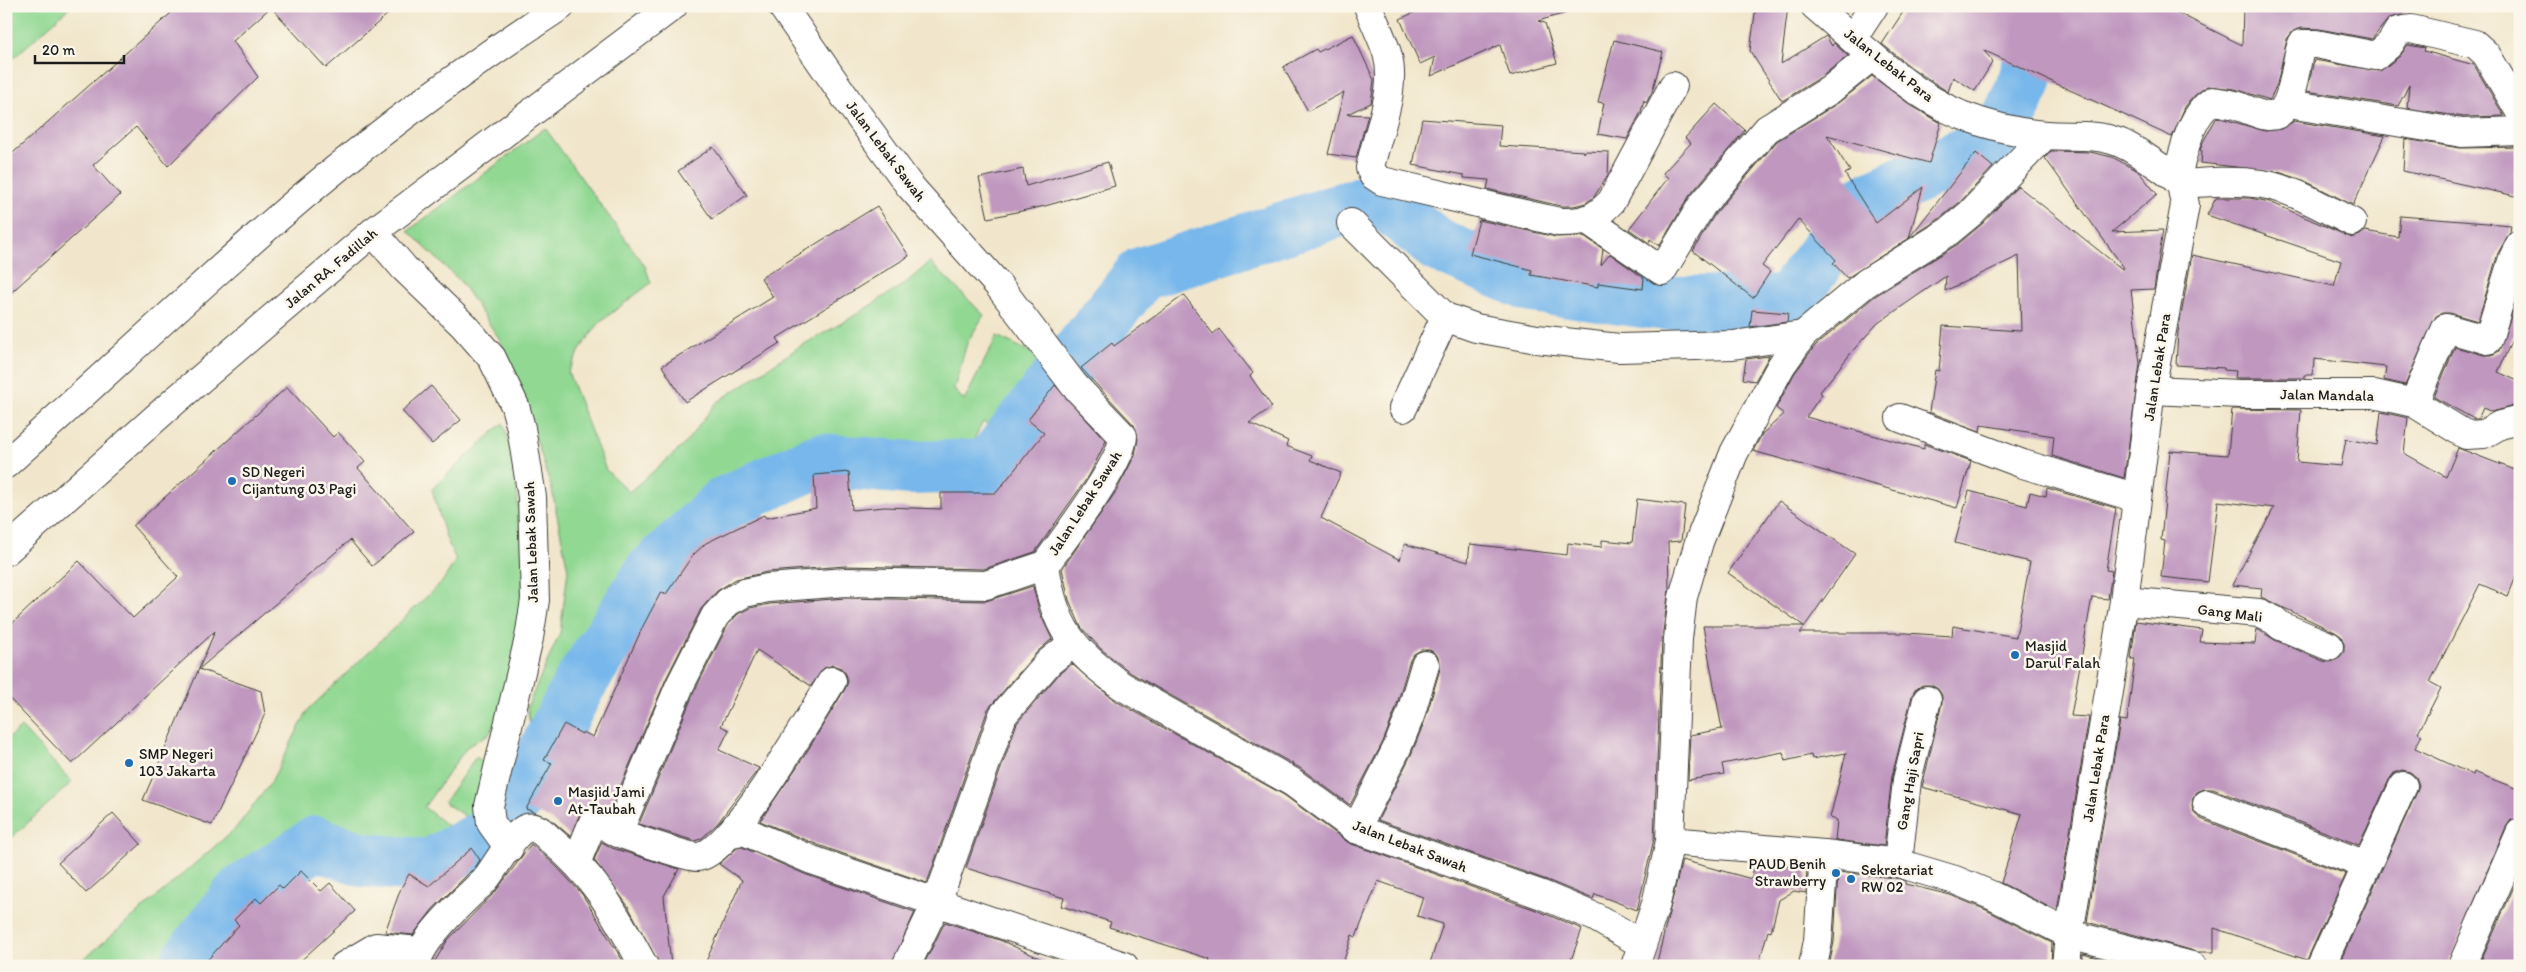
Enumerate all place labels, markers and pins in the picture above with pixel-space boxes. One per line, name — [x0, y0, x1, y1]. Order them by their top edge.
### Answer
place label: SD Negeri Cijantung 03 Pagi — [242, 463, 356, 498]
marker: SD Negeri Cijantung 03 Pagi — [226, 475, 238, 487]
place label: Masjid Darul Falah — [2025, 637, 2100, 672]
marker: Masjid Darul Falah — [2009, 649, 2021, 661]
place label: SMP Negeri 103 Jakarta — [139, 745, 216, 780]
marker: SMP Negeri 103 Jakarta — [123, 757, 135, 769]
place label: Masjid Jami At-Taubah — [568, 783, 645, 818]
marker: Masjid Jami At-Taubah — [552, 795, 564, 807]
place label: PAUD Benih Strawberry — [1749, 855, 1826, 890]
place label: Sekretariat RW 02 — [1861, 861, 1934, 896]
marker: PAUD Benih Strawberry — [1830, 867, 1842, 879]
marker: Sekretariat RW 02 — [1845, 873, 1857, 885]

